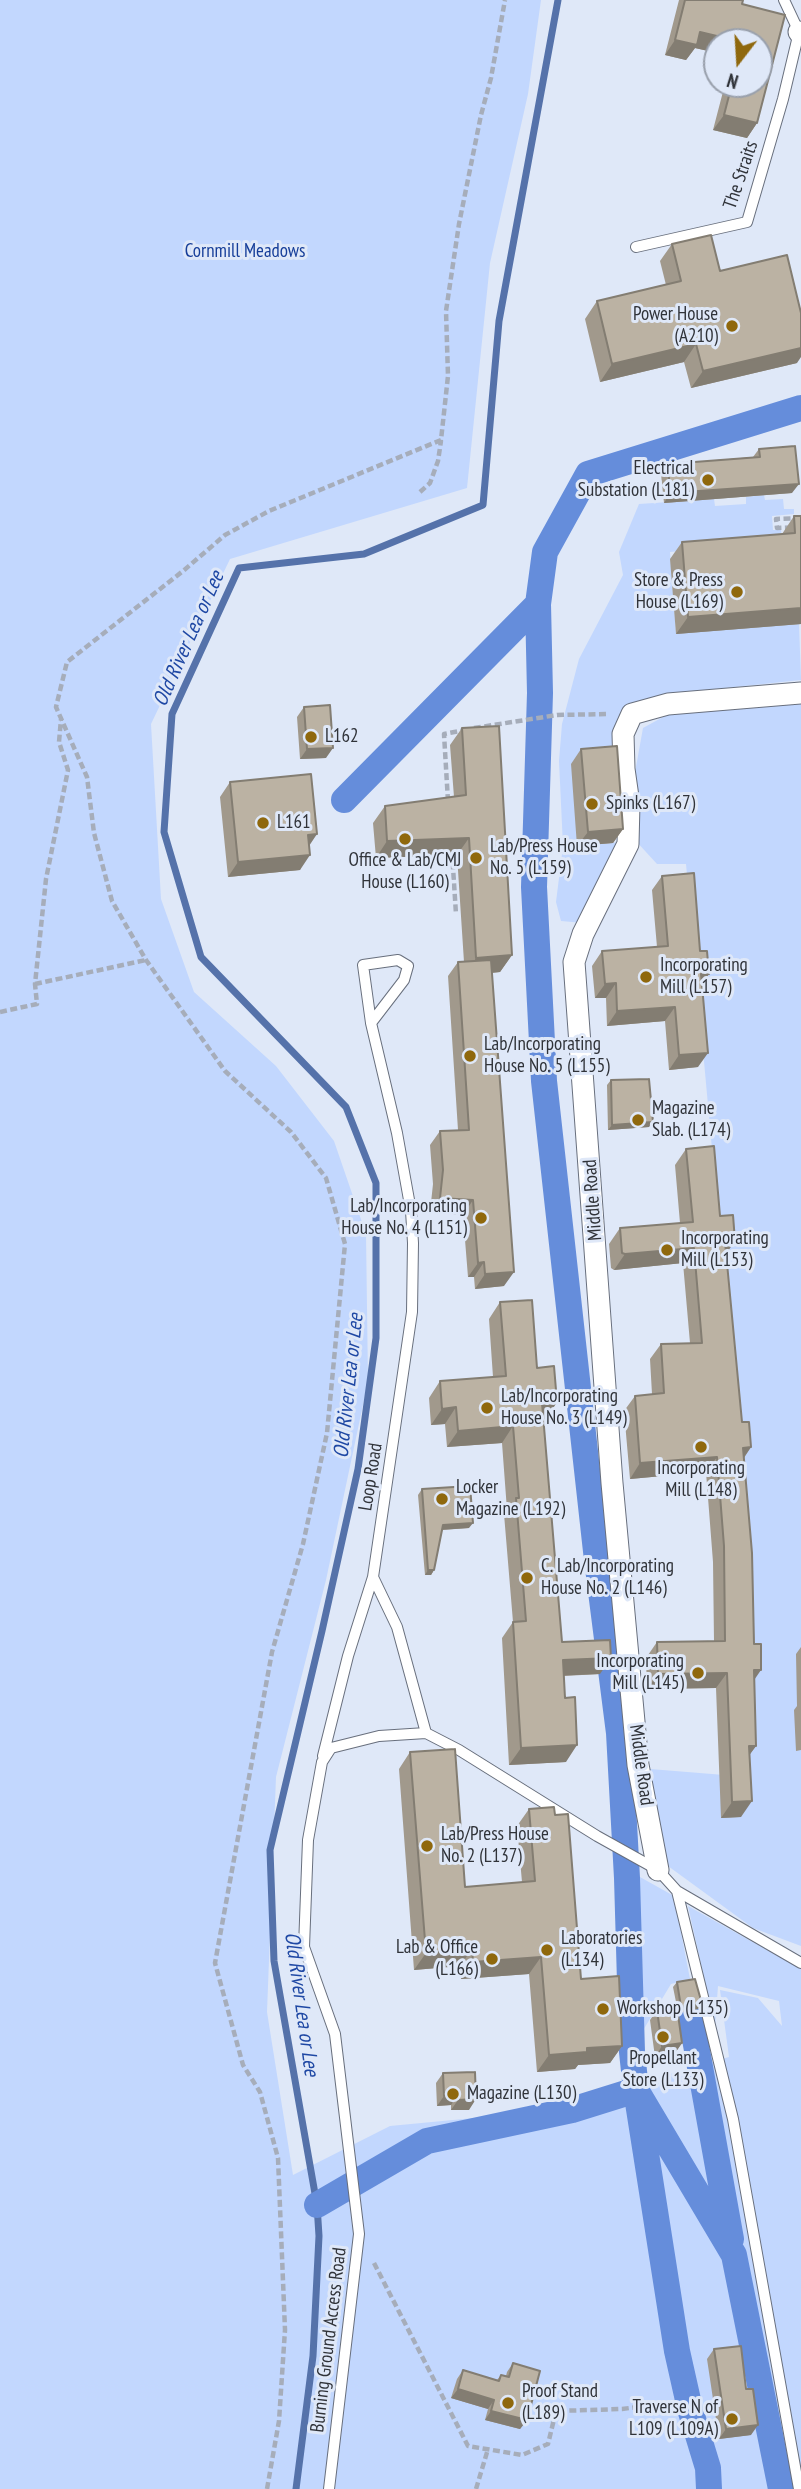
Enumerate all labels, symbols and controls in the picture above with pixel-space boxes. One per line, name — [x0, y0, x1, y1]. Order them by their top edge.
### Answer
north arrow — [703, 28, 773, 98]
text: N — [724, 68, 741, 94]
street label: The Straits — [719, 138, 763, 212]
park label: Cornmill Meadows — [185, 241, 305, 263]
place label: Power House (A210) — [633, 304, 718, 348]
marker: Power House (A210) — [724, 318, 740, 334]
place label: Electrical Substation (L181) — [578, 458, 694, 502]
marker: Electrical Substation (L181) — [700, 472, 716, 488]
water label: Old River Lea or Lee — [148, 568, 230, 710]
place label: Store & Press House (L169) — [634, 570, 723, 614]
marker: Store & Press House (L169) — [729, 584, 745, 600]
place label: L162 — [325, 726, 359, 748]
marker: L162 — [303, 729, 319, 745]
place label: Spinks (L167) — [606, 793, 695, 815]
marker: Spinks (L167) — [584, 796, 600, 812]
place label: L161 — [277, 812, 311, 834]
marker: L161 — [255, 815, 271, 831]
marker: Office & Lab/CMJ House (L160) — [397, 831, 413, 847]
place label: Lab/Press House No. 5 (L159) — [490, 836, 598, 880]
place label: Office & Lab/CMJ House (L160) — [349, 850, 461, 894]
marker: Lab/Press House No. 5 (L159) — [468, 850, 484, 866]
place label: Incorporating Mill (L157) — [660, 955, 748, 999]
marker: Incorporating Mill (L157) — [638, 969, 654, 985]
place label: Lab/Incorporating House No. 5 (L155) — [484, 1034, 610, 1078]
marker: Lab/Incorporating House No. 5 (L155) — [462, 1048, 478, 1064]
place label: Magazine Slab. (L174) — [652, 1098, 730, 1142]
marker: Magazine Slab. (L174) — [630, 1112, 646, 1128]
street label: Middle Road — [579, 1159, 607, 1241]
place label: Lab/Incorporating House No. 4 (L151) — [341, 1196, 467, 1240]
marker: Lab/Incorporating House No. 4 (L151) — [473, 1210, 489, 1226]
place label: Incorporating Mill (L153) — [681, 1228, 769, 1272]
marker: Incorporating Mill (L153) — [659, 1242, 675, 1258]
water label: Old River Lea or Lee — [329, 1312, 369, 1460]
place label: Lab/Incorporating House No. 3 (L149) — [501, 1386, 627, 1430]
marker: Lab/Incorporating House No. 3 (L149) — [479, 1400, 495, 1416]
marker: Incorporating Mill (L148) — [693, 1439, 709, 1455]
street label: Loop Road — [354, 1442, 388, 1512]
place label: Incorporating Mill (L148) — [657, 1458, 745, 1502]
place label: Locker Magazine (L192) — [456, 1477, 565, 1521]
marker: Locker Magazine (L192) — [434, 1491, 450, 1507]
place label: C. Lab/Incorporating House No. 2 (L146) — [541, 1556, 674, 1600]
marker: C. Lab/Incorporating House No. 2 (L146) — [519, 1570, 535, 1586]
place label: Incorporating Mill (L145) — [596, 1651, 684, 1695]
marker: Incorporating Mill (L145) — [690, 1665, 706, 1681]
street label: Middle Road — [624, 1723, 658, 1807]
place label: Lab/Press House No. 2 (L137) — [441, 1824, 549, 1868]
marker: Lab/Press House No. 2 (L137) — [419, 1838, 435, 1854]
place label: Laboratories (L134) — [561, 1928, 642, 1972]
water label: Old River Lea or Lee — [278, 1930, 324, 2078]
place label: Lab & Office (L166) — [396, 1937, 478, 1981]
marker: Laboratories (L134) — [539, 1942, 555, 1958]
marker: Lab & Office (L166) — [484, 1951, 500, 1967]
place label: Workshop (L135) — [617, 1998, 728, 2020]
marker: Workshop (L135) — [595, 2001, 611, 2017]
marker: Propellant Store (L133) — [655, 2029, 671, 2045]
place label: Propellant Store (L133) — [623, 2048, 703, 2092]
place label: Magazine (L130) — [467, 2083, 576, 2105]
marker: Magazine (L130) — [445, 2086, 461, 2102]
street label: Burning Ground Access Road — [306, 2246, 352, 2434]
place label: Proof Stand (L189) — [522, 2381, 598, 2425]
marker: Proof Stand (L189) — [500, 2395, 516, 2411]
place label: Traverse N of L109 (L109A) — [629, 2397, 718, 2441]
marker: Traverse N of L109 (L109A) — [724, 2411, 740, 2427]

